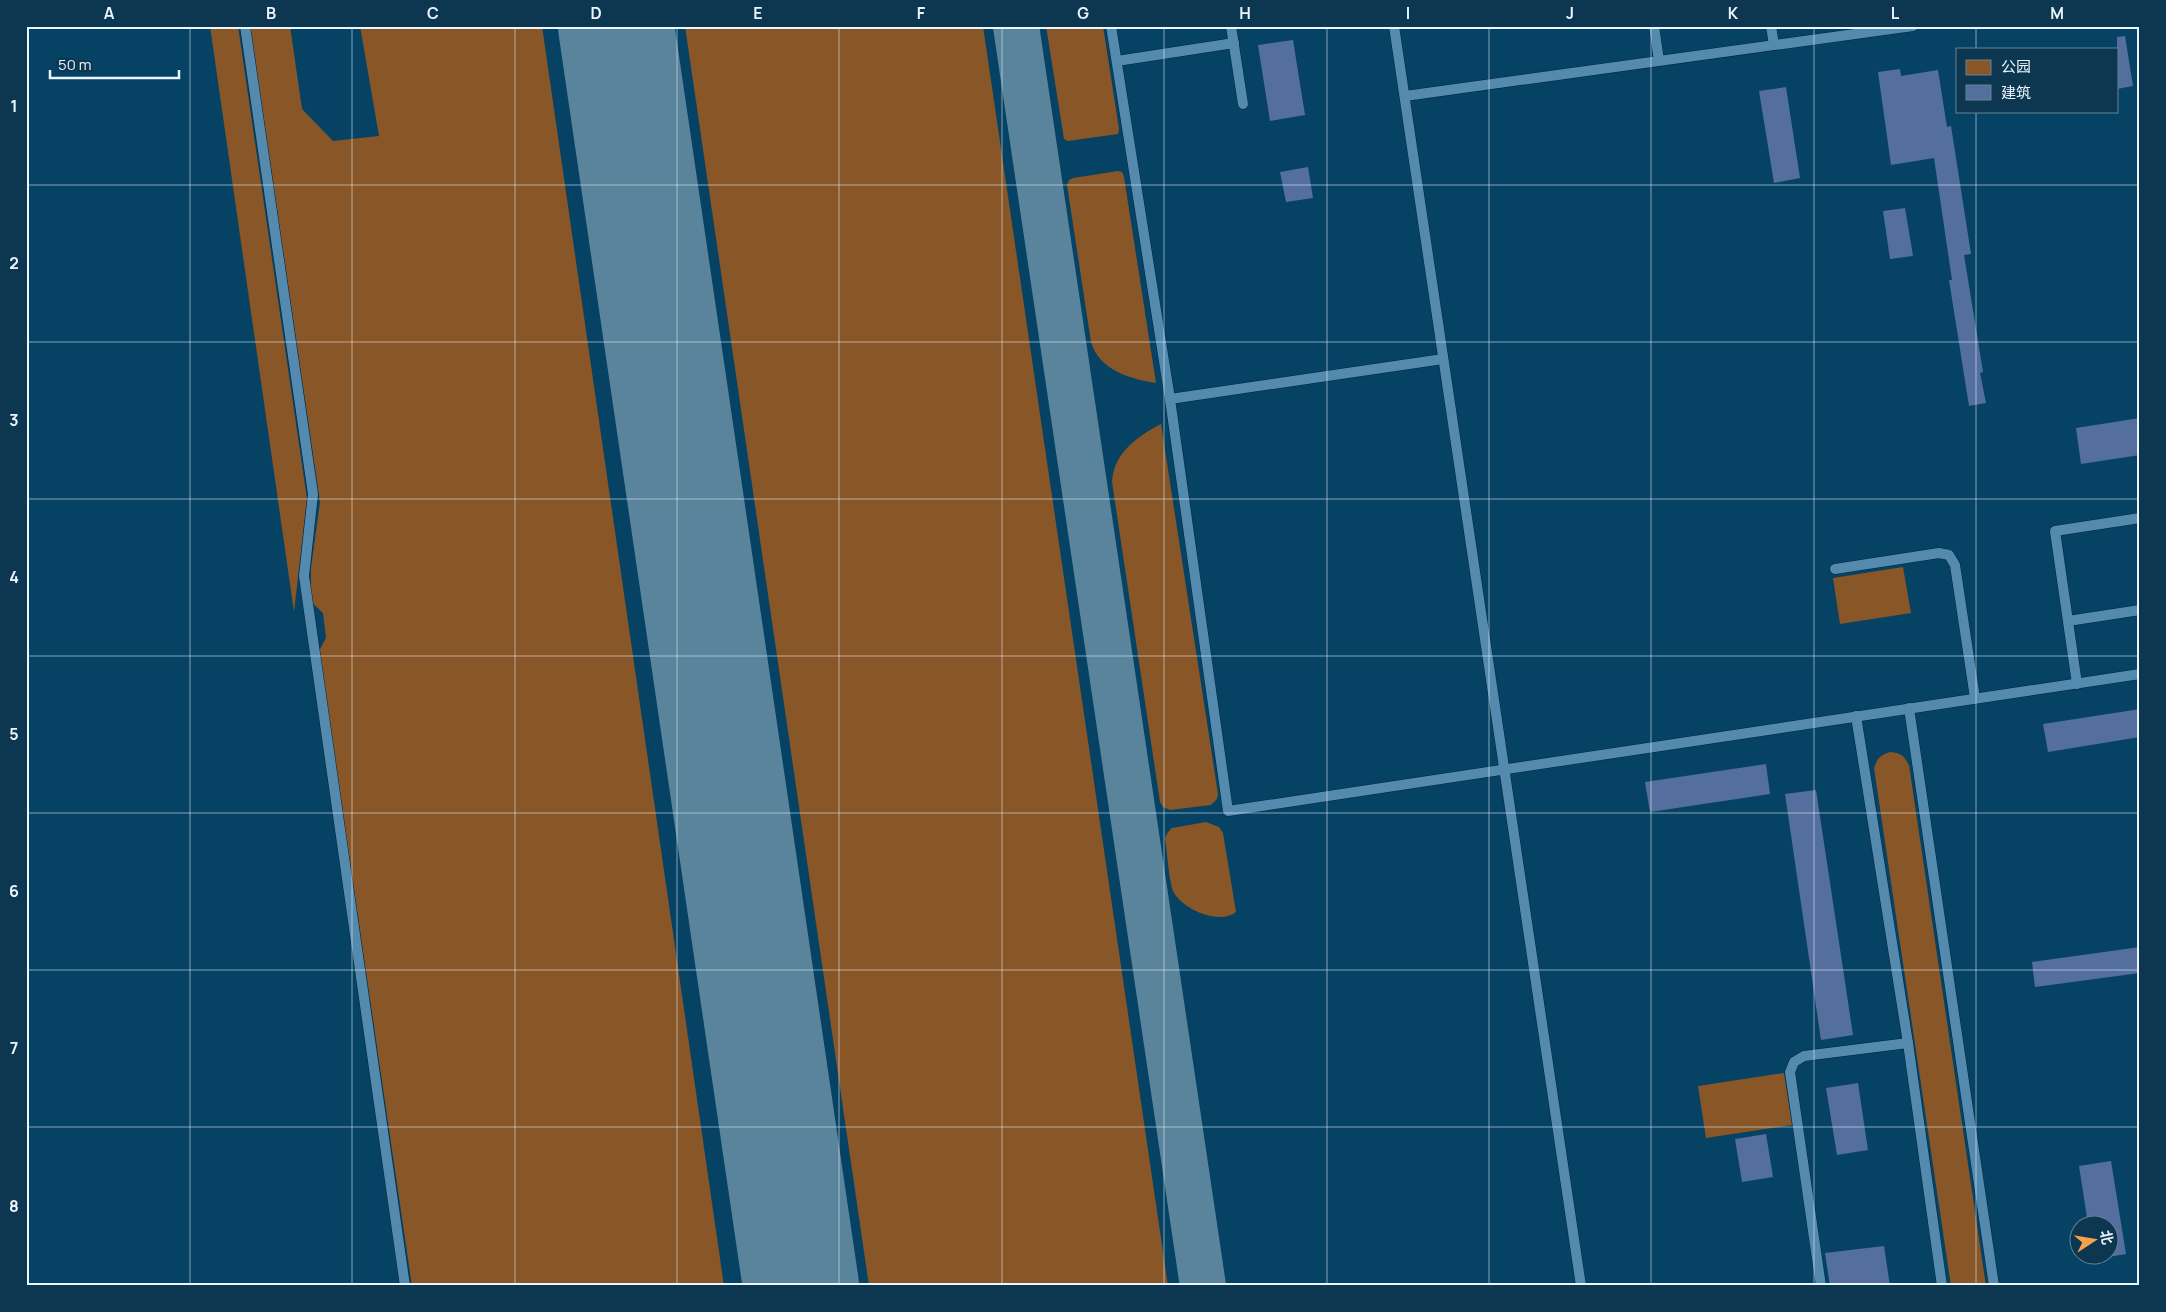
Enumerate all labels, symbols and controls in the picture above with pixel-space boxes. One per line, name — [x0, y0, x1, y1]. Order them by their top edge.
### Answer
text: A — [104, 2, 115, 24]
text: B — [266, 2, 276, 24]
text: C — [427, 2, 439, 24]
text: D — [590, 2, 602, 24]
text: E — [753, 2, 763, 24]
text: F — [917, 2, 926, 24]
text: G — [1077, 2, 1089, 24]
text: H — [1239, 2, 1251, 24]
text: I — [1406, 2, 1410, 24]
text: J — [1566, 2, 1574, 24]
text: K — [1728, 2, 1739, 24]
text: L — [1891, 2, 1900, 24]
text: M — [2050, 2, 2064, 24]
scale bar — [50, 48, 179, 80]
legend — [1956, 48, 2118, 112]
text: 50 m — [58, 54, 92, 75]
text: 公园 — [2001, 56, 2031, 77]
text: 建筑 — [2001, 82, 2031, 103]
text: 1 — [10, 95, 18, 117]
text: 2 — [9, 252, 19, 274]
text: 3 — [9, 409, 19, 431]
text: 4 — [9, 566, 19, 588]
text: 5 — [9, 723, 19, 745]
text: 6 — [9, 880, 19, 902]
text: 7 — [10, 1037, 18, 1059]
text: 8 — [9, 1195, 19, 1217]
north arrow — [2068, 1214, 2118, 1264]
text: 北 — [2096, 1228, 2118, 1246]

